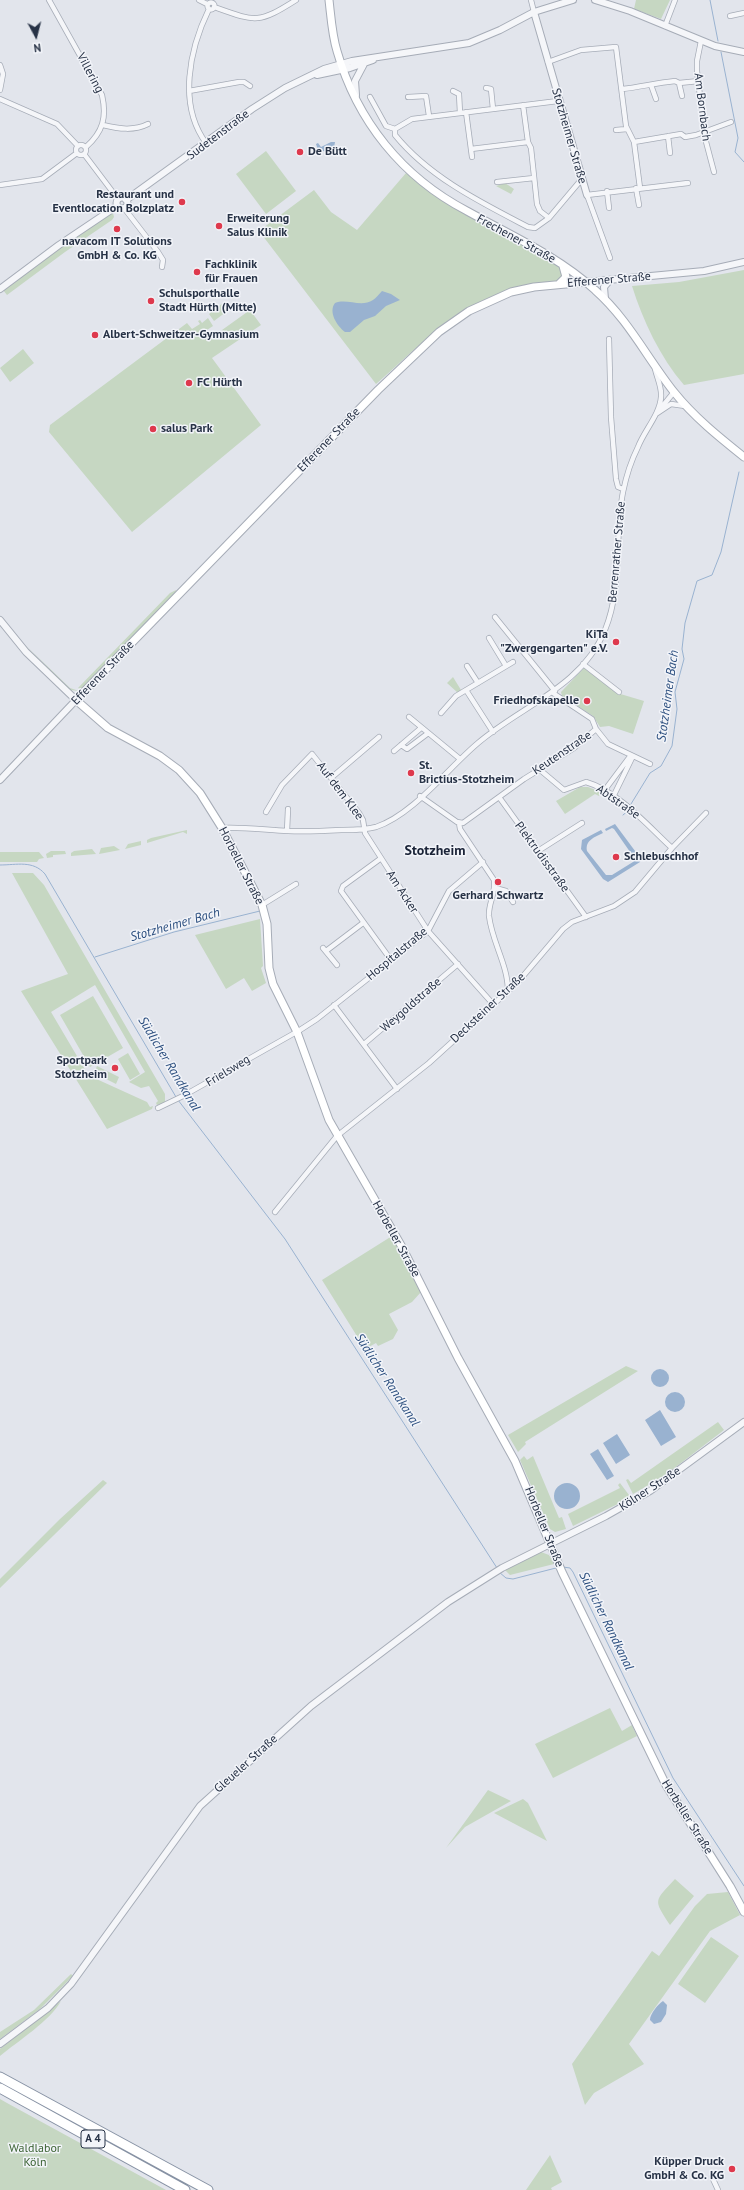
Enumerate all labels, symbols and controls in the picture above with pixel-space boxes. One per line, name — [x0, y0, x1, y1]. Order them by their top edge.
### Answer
north arrow — [16, 16, 56, 56]
text: N — [33, 41, 42, 55]
street label: Villering — [73, 50, 107, 96]
street label: Am Bornbach — [691, 72, 713, 142]
street label: Stotzheimer Straße — [548, 87, 590, 185]
street label: Sudetenstraße — [184, 107, 252, 163]
place label: De Bütt — [308, 145, 347, 159]
marker: De Bütt — [295, 147, 305, 157]
place label: Restaurant und Eventlocation Bolzplatz — [53, 188, 174, 216]
marker: Restaurant und Eventlocation Bolzplatz — [177, 197, 187, 207]
street label: Frechener Straße — [474, 211, 558, 267]
place label: Erweiterung Salus Klinik — [227, 212, 289, 240]
marker: Erweiterung Salus Klinik — [214, 221, 224, 231]
marker: navacom IT Solutions GmbH & Co. KG — [112, 224, 122, 234]
place label: navacom IT Solutions GmbH & Co. KG — [62, 235, 172, 263]
place label: Fachklinik für Frauen — [205, 258, 258, 286]
marker: Fachklinik für Frauen — [192, 267, 202, 277]
street label: Efferener Straße — [567, 269, 651, 291]
place label: Schulsporthalle Stadt Hürth (Mitte) — [159, 287, 257, 315]
marker: Schulsporthalle Stadt Hürth (Mitte) — [146, 296, 156, 306]
place label: Albert-Schweitzer-Gymnasium — [103, 328, 259, 342]
marker: Albert-Schweitzer-Gymnasium — [90, 330, 100, 340]
place label: FC Hürth — [197, 376, 242, 390]
marker: FC Hürth — [184, 378, 194, 388]
street label: Efferener Straße — [295, 405, 363, 475]
place label: salus Park — [161, 422, 213, 436]
marker: salus Park — [148, 424, 158, 434]
street label: Berrenrather Straße — [605, 501, 629, 603]
place label: KiTa "Zwergengarten" e.V. — [500, 628, 608, 656]
marker: KiTa "Zwergengarten" e.V. — [611, 637, 621, 647]
street label: Efferener Straße — [69, 638, 137, 708]
water label: Stotzheimer Bach — [654, 649, 682, 743]
place label: Friedhofskapelle — [494, 694, 579, 708]
marker: Friedhofskapelle — [582, 696, 592, 706]
street label: Keutenstraße — [530, 728, 594, 778]
street label: Auf dem Klee — [314, 759, 366, 823]
place label: St. Brictius-Stotzheim — [419, 759, 514, 787]
marker: St. Brictius-Stotzheim — [406, 768, 416, 778]
street label: Abtstraße — [593, 782, 643, 822]
street label: Plektrudisstraße — [512, 819, 572, 895]
street label: Horbeller Straße — [215, 825, 267, 907]
district label: Stotzheim — [405, 843, 465, 859]
place label: Schlebuschhof — [624, 850, 698, 864]
marker: Schlebuschhof — [611, 852, 621, 862]
street label: Am Acker — [383, 868, 421, 916]
marker: Gerhard Schwartz — [493, 877, 503, 887]
place label: Gerhard Schwartz — [453, 889, 543, 903]
water label: Stotzheimer Bach — [128, 905, 222, 945]
street label: Hospitalstraße — [364, 924, 430, 984]
street label: Decksteiner Straße — [448, 970, 528, 1046]
street label: Weygoldstraße — [378, 975, 444, 1035]
water label: Südlicher Randkanal — [135, 1014, 203, 1114]
street label: Frielsweg — [203, 1052, 253, 1090]
place label: Sportpark Stotzheim — [55, 1054, 107, 1082]
marker: Sportpark Stotzheim — [110, 1063, 120, 1073]
street label: Horbeller Straße — [369, 1198, 423, 1280]
water label: Südlicher Randkanal — [351, 1331, 423, 1429]
street label: Kölner Straße — [617, 1464, 683, 1514]
street label: Horbeller Straße — [521, 1485, 567, 1569]
water label: Südlicher Randkanal — [575, 1569, 637, 1673]
street label: Gleueler Straße — [211, 1732, 281, 1796]
street label: Horbeller Straße — [658, 1777, 716, 1857]
road number: A 4 — [81, 2130, 105, 2148]
park label: Waldlabor Köln — [9, 2142, 61, 2170]
place label: Küpper Druck GmbH & Co. KG — [644, 2155, 724, 2183]
marker: Küpper Druck GmbH & Co. KG — [727, 2164, 737, 2174]

